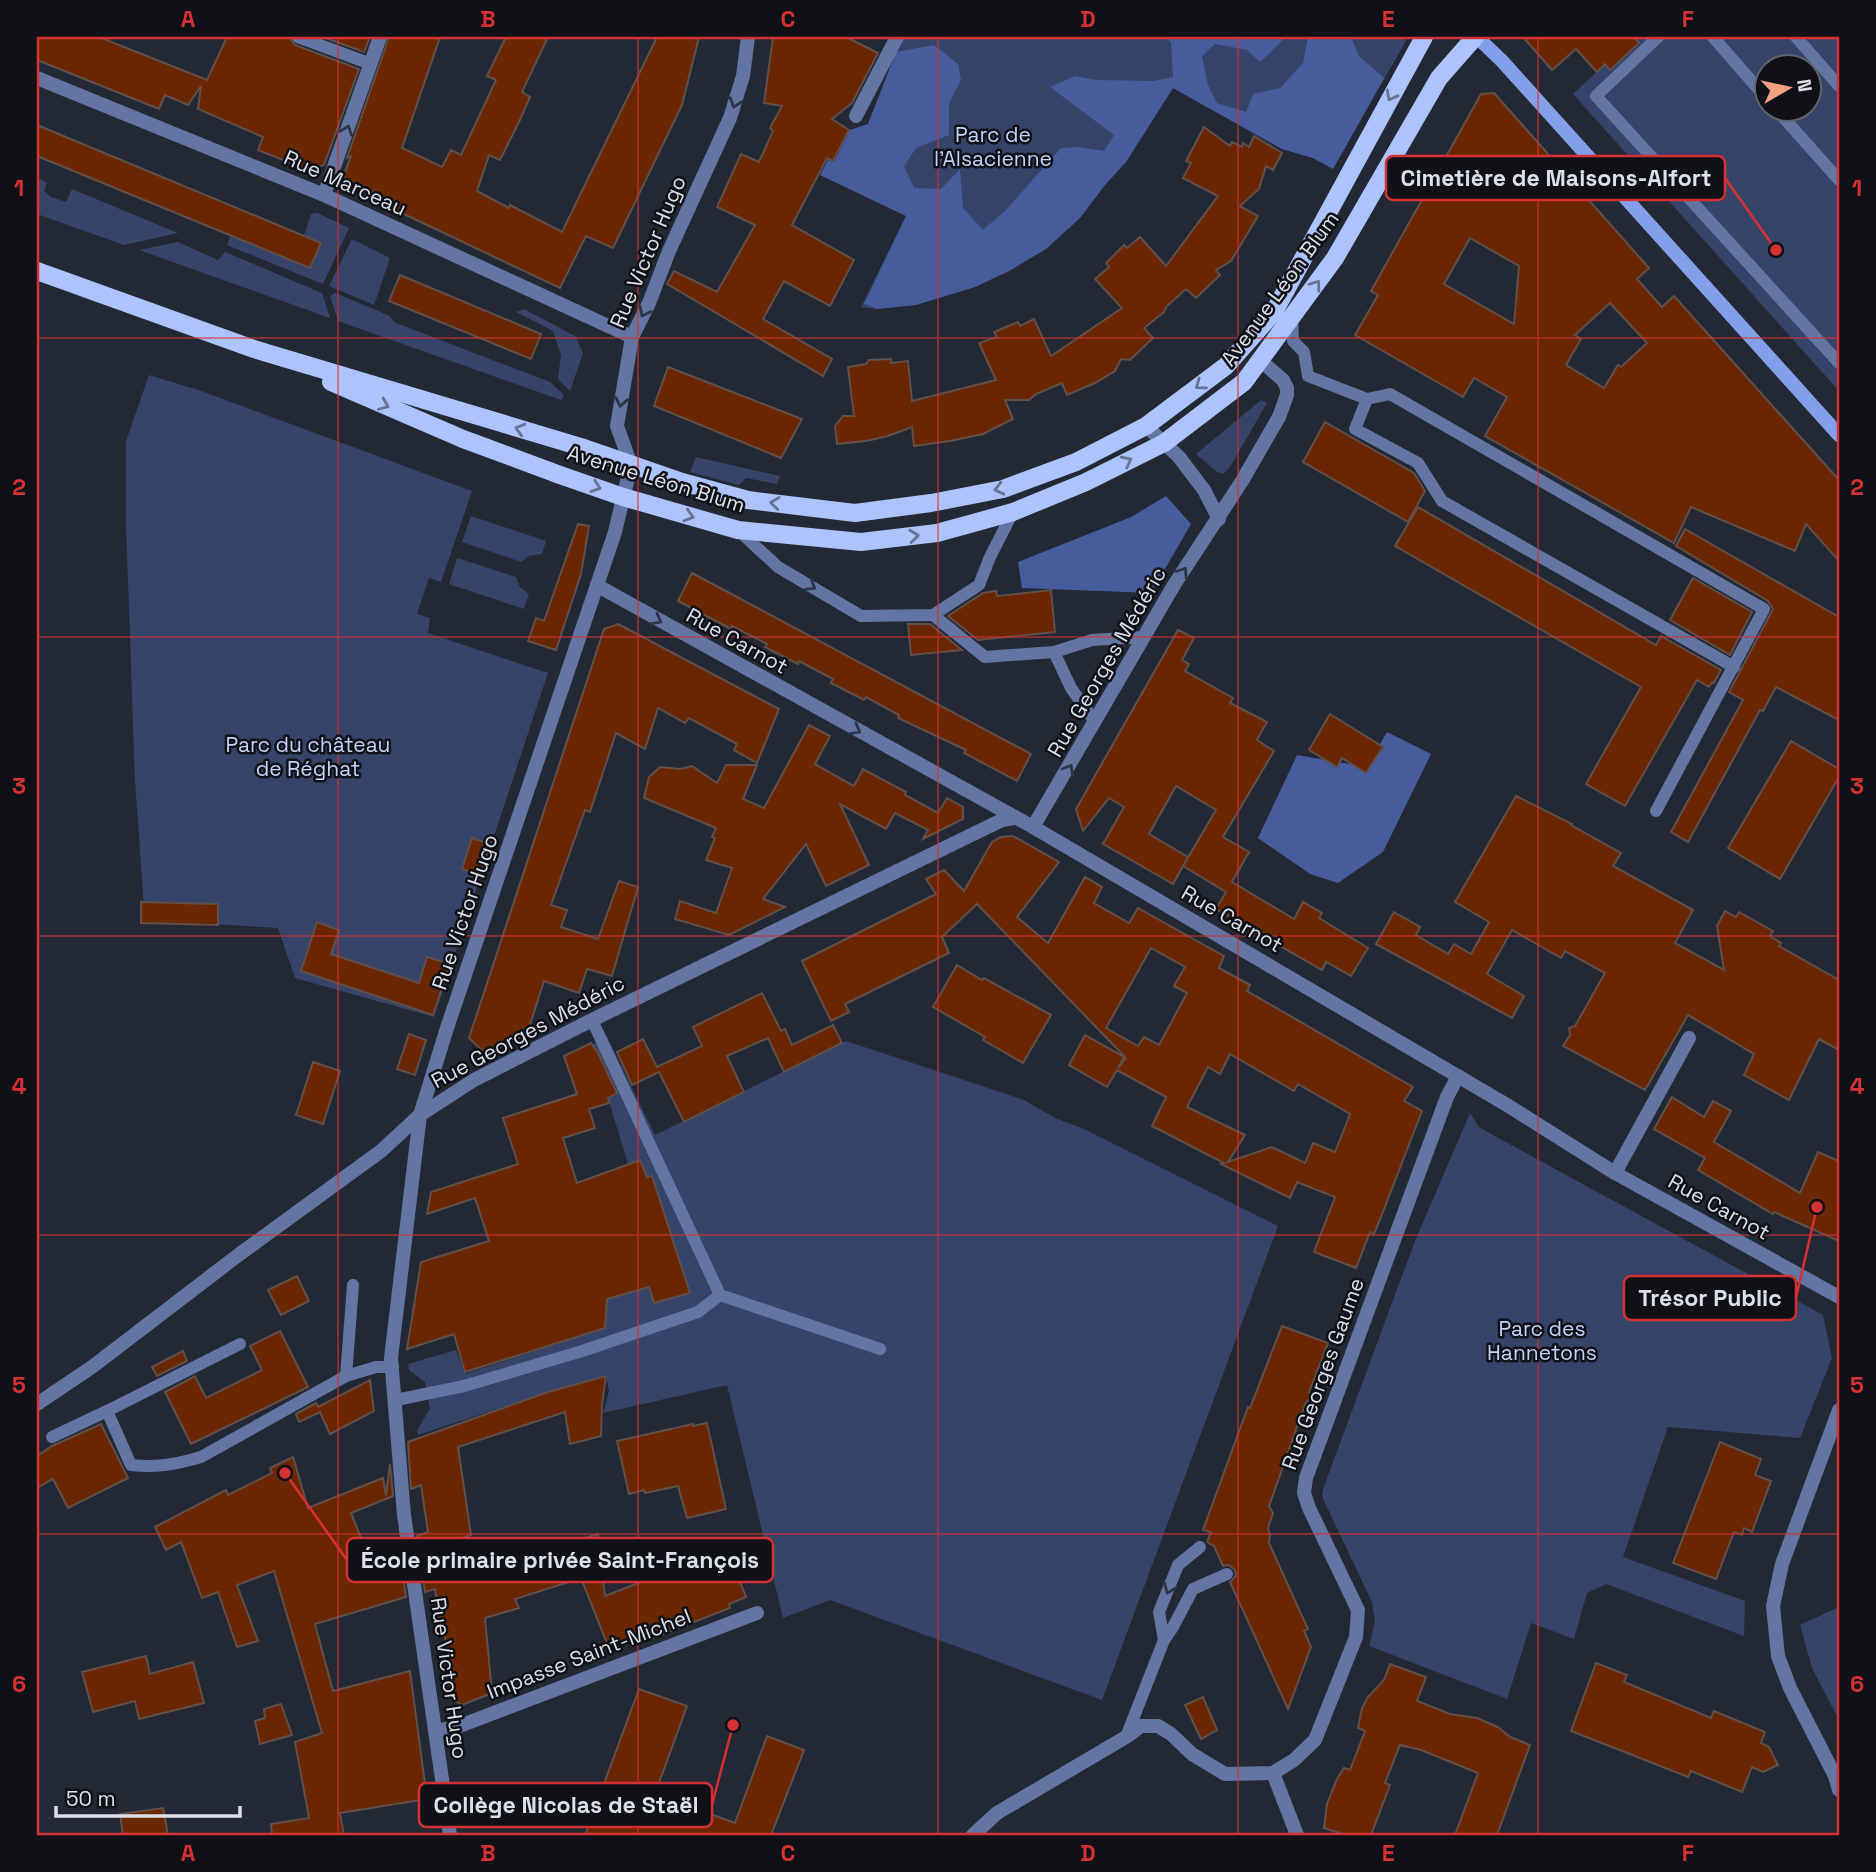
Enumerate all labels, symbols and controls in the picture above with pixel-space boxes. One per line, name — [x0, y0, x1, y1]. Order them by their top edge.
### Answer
text: A — [181, 4, 196, 34]
text: B — [480, 4, 496, 34]
text: C — [781, 4, 795, 34]
text: D — [1080, 4, 1096, 34]
text: E — [1382, 4, 1394, 34]
text: F — [1682, 4, 1694, 34]
north arrow — [1754, 52, 1824, 122]
text: N — [1791, 77, 1818, 94]
one-way arrow — [1386, 89, 1399, 102]
one-way arrow — [729, 97, 743, 109]
park label: Parc de l'Alsacienne — [934, 121, 1052, 172]
one-way arrow — [339, 125, 353, 137]
street label: Rue Marceau — [280, 143, 411, 222]
callout: Cimetière de Maisons-Alfort — [1386, 156, 1725, 200]
text: Cimetière de Maisons-Alfort — [1401, 163, 1711, 193]
street label: Rue Victor Hugo — [603, 172, 692, 332]
text: 1 — [14, 173, 24, 203]
text: 1 — [1852, 173, 1862, 203]
street label: Avenue Léon Blum — [1214, 206, 1345, 371]
one-way arrow — [1307, 280, 1320, 293]
one-way arrow — [639, 305, 653, 317]
one-way arrow — [1195, 377, 1208, 390]
one-way arrow — [614, 396, 629, 408]
one-way arrow — [377, 397, 389, 411]
one-way arrow — [514, 423, 526, 438]
street label: Avenue Léon Blum — [564, 439, 748, 518]
one-way arrow — [1120, 456, 1132, 470]
text: 2 — [12, 472, 26, 502]
text: 2 — [1850, 472, 1864, 502]
one-way arrow — [589, 479, 602, 493]
one-way arrow — [994, 481, 1006, 495]
one-way arrow — [769, 496, 781, 511]
one-way arrow — [683, 508, 695, 522]
one-way arrow — [908, 529, 919, 544]
street label: Rue Georges Médéric — [1041, 562, 1172, 762]
one-way arrow — [1175, 567, 1187, 580]
one-way arrow — [803, 578, 816, 591]
street label: Rue Carnot — [681, 601, 793, 680]
one-way arrow — [650, 612, 662, 625]
one-way arrow — [849, 722, 861, 736]
park label: Parc du château de Réghat — [226, 731, 390, 782]
one-way arrow — [1060, 763, 1073, 776]
text: 3 — [12, 771, 26, 801]
text: 3 — [1850, 771, 1864, 801]
street label: Rue Victor Hugo — [425, 831, 504, 993]
street label: Rue Carnot — [1177, 879, 1288, 958]
street label: Rue Georges Médéric — [426, 969, 629, 1094]
text: 4 — [12, 1071, 27, 1101]
text: 4 — [1850, 1071, 1865, 1101]
street label: Rue Carnot — [1663, 1167, 1775, 1246]
street label: Rue Georges Gaume — [1275, 1274, 1370, 1473]
callout: Trésor Public — [1624, 1276, 1796, 1320]
text: Trésor Public — [1638, 1283, 1782, 1313]
park label: Parc des Hannetons — [1487, 1315, 1597, 1366]
text: 5 — [12, 1370, 26, 1400]
text: 5 — [1850, 1370, 1864, 1400]
callout: École primaire privée Saint-François — [347, 1538, 773, 1582]
text: École primaire privée Saint-François — [361, 1545, 759, 1575]
one-way arrow — [1163, 1582, 1177, 1594]
street label: Rue Victor Hugo — [425, 1596, 474, 1760]
street label: Impasse Saint-Michel — [483, 1602, 695, 1705]
text: 6 — [12, 1669, 26, 1699]
text: 6 — [1850, 1669, 1864, 1699]
scale bar — [56, 1774, 240, 1818]
callout: Collège Nicolas de Staël — [419, 1783, 712, 1827]
text: 50 m — [66, 1785, 116, 1812]
text: Collège Nicolas de Staël — [433, 1790, 699, 1820]
text: A — [181, 1838, 196, 1868]
text: B — [480, 1838, 496, 1868]
text: C — [781, 1838, 795, 1868]
text: D — [1080, 1838, 1096, 1868]
text: E — [1382, 1838, 1394, 1868]
text: F — [1682, 1838, 1694, 1868]

